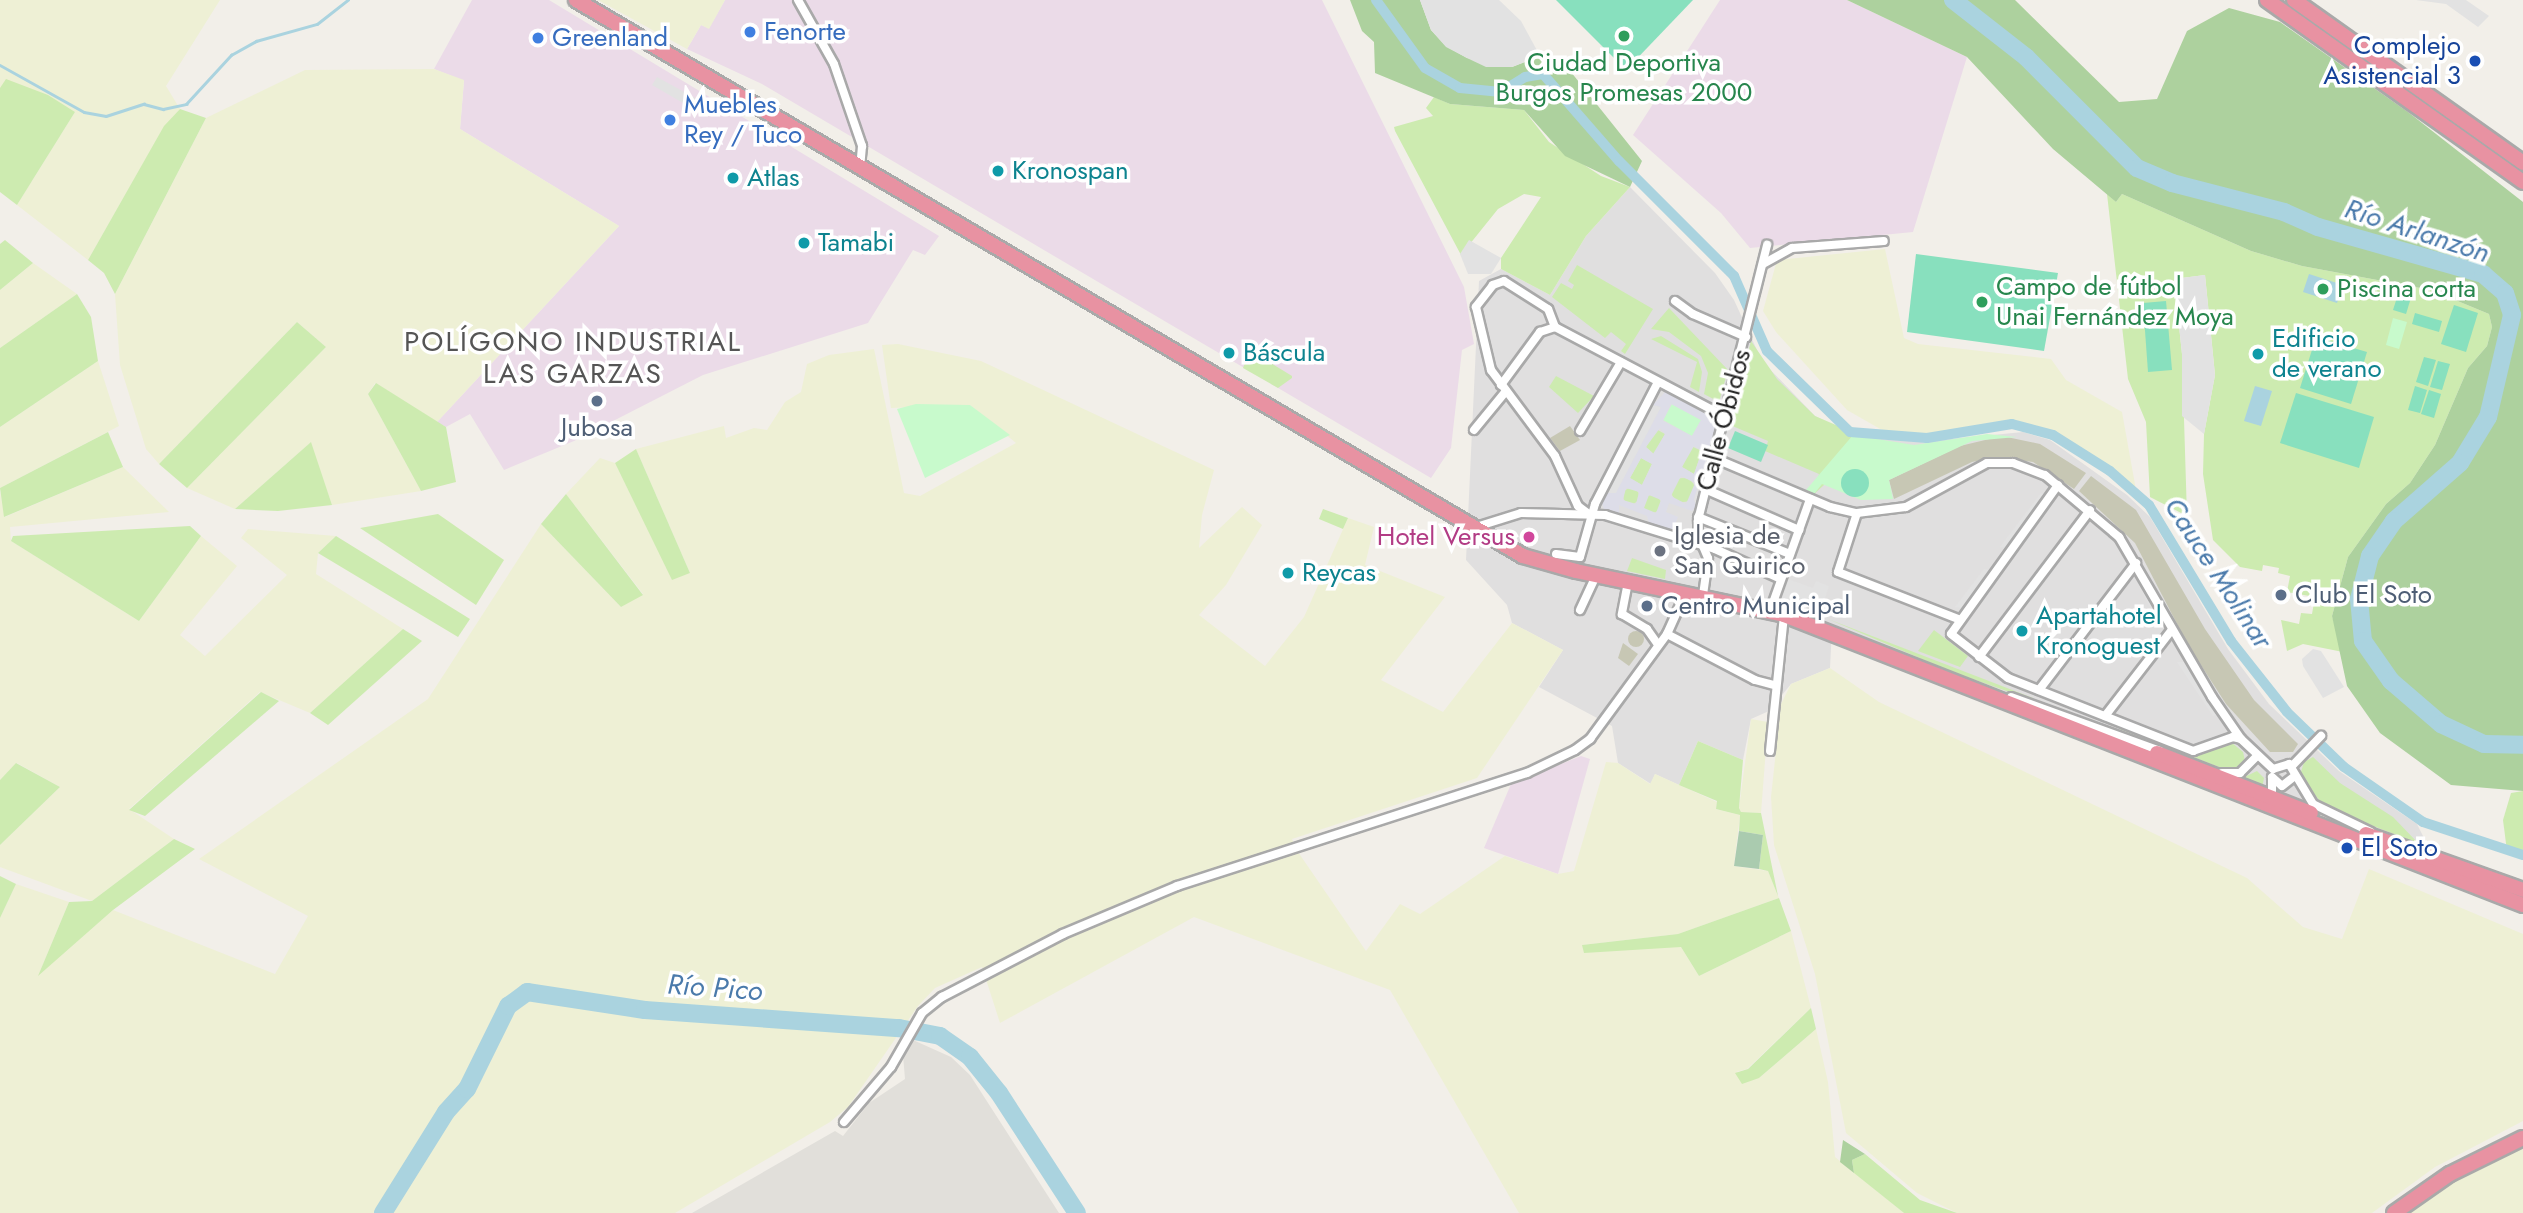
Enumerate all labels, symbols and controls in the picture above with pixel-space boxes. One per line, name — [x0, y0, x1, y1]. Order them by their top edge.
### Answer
place label: Fenorte — [764, 16, 846, 48]
place label: Greenland — [552, 22, 668, 54]
marker: Fenorte — [742, 24, 758, 40]
marker: Ciudad Deportiva Burgos Promesas 2000 — [1616, 28, 1632, 44]
marker: Greenland — [530, 30, 546, 46]
place label: Complejo Asistencial 3 — [2323, 30, 2461, 92]
place label: Ciudad Deportiva Burgos Promesas 2000 — [1496, 47, 1752, 108]
marker: Complejo Asistencial 3 — [2467, 53, 2483, 69]
place label: Muebles Rey / Tuco — [684, 89, 802, 150]
marker: Muebles Rey / Tuco — [662, 112, 678, 128]
place label: Kronospan — [1012, 155, 1129, 187]
place label: Atlas — [747, 162, 799, 194]
marker: Kronospan — [990, 163, 1006, 179]
marker: Atlas — [725, 170, 741, 186]
water label: Río Arlanzón — [2341, 192, 2493, 270]
place label: Tamabi — [818, 227, 894, 259]
marker: Tamabi — [796, 235, 812, 251]
place label: Campo de fútbol Unai Fernández Moya — [1996, 271, 2234, 332]
place label: Piscina corta — [2337, 273, 2476, 305]
marker: Piscina corta — [2315, 281, 2331, 297]
marker: Campo de fútbol Unai Fernández Moya — [1974, 294, 1990, 310]
place label: Edificio de verano — [2272, 323, 2382, 384]
district label: POLÍGONO INDUSTRIAL LAS GARZAS — [406, 325, 740, 391]
place label: Báscula — [1243, 337, 1325, 369]
marker: Báscula — [1221, 345, 1237, 361]
street label: Calle Óbidos — [1690, 346, 1758, 494]
marker: Edificio de verano — [2250, 346, 2266, 362]
marker: Jubosa — [589, 393, 605, 409]
place label: Jubosa — [561, 412, 633, 444]
water label: Cauce Molinar — [2157, 491, 2279, 655]
place label: Iglesia de San Quirico — [1674, 520, 1805, 582]
place label: Hotel Versus — [1377, 521, 1515, 553]
marker: Hotel Versus — [1521, 529, 1537, 545]
marker: Iglesia de San Quirico — [1652, 543, 1668, 559]
place label: Reycas — [1302, 557, 1376, 589]
marker: Reycas — [1280, 565, 1296, 581]
place label: Club El Soto — [2295, 579, 2432, 611]
marker: Club El Soto — [2273, 587, 2289, 603]
place label: Centro Municipal — [1661, 590, 1850, 622]
marker: Centro Municipal — [1639, 598, 1655, 614]
place label: Apartahotel Kronoguest — [2036, 600, 2162, 662]
marker: Apartahotel Kronoguest — [2014, 623, 2030, 639]
place label: El Soto — [2361, 832, 2438, 864]
marker: El Soto — [2339, 840, 2355, 856]
water label: Río Pico — [666, 968, 764, 1008]

